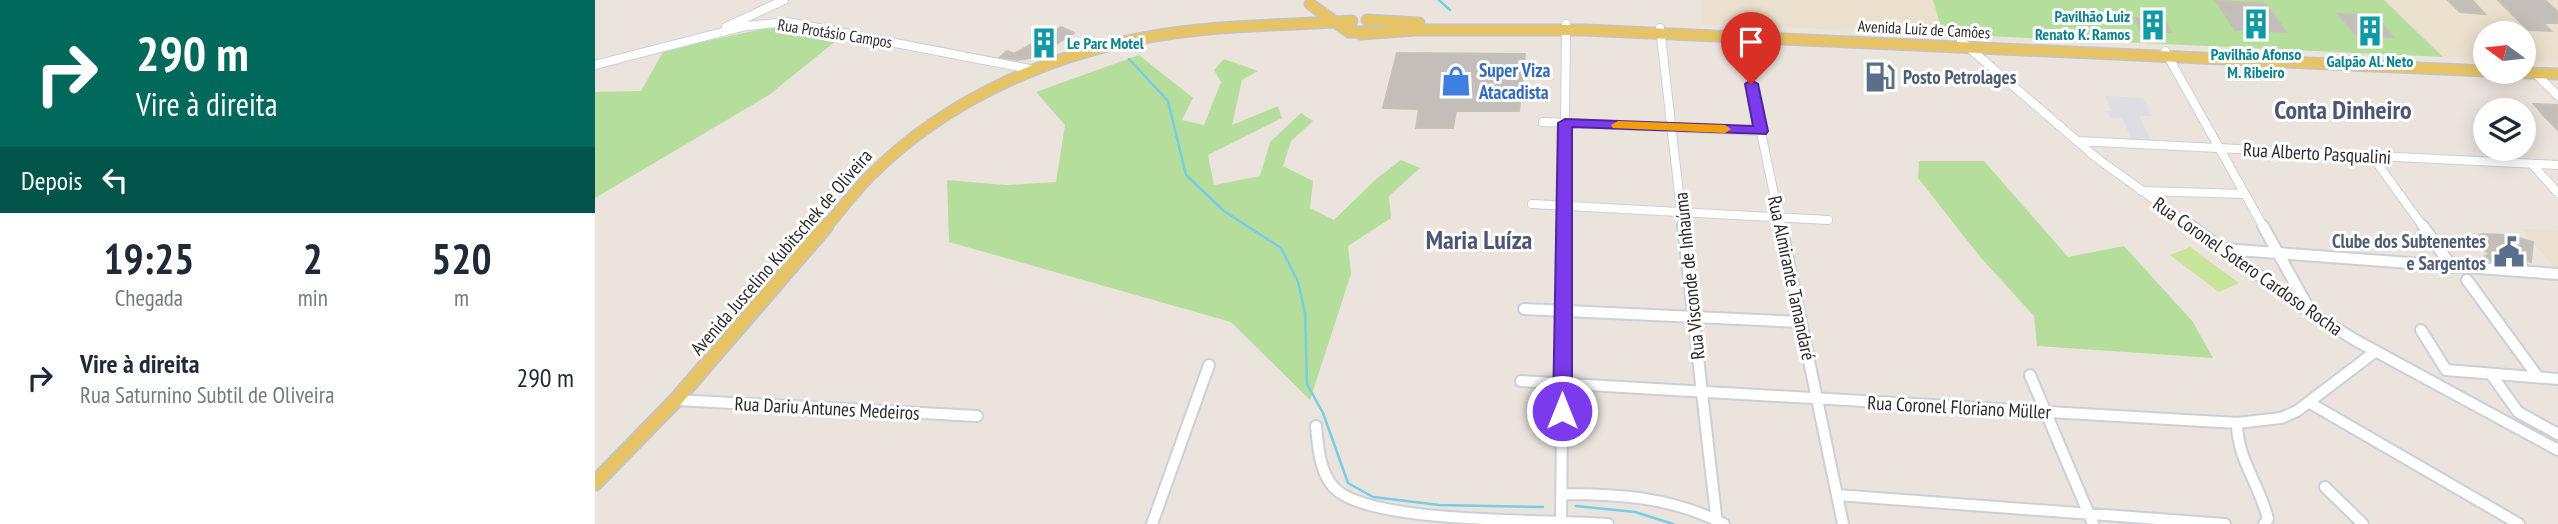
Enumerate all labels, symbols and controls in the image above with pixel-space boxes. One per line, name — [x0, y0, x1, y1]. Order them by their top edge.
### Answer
place label: Pavilhão Luiz Renato K. Ramos — [2035, 6, 2130, 44]
building icon: Pavilhão Afonso M. Ribeiro — [2239, 7, 2273, 41]
building icon: Pavilhão Luiz Renato K. Ramos — [2136, 8, 2170, 42]
pin — [1721, 12.0, 1781, 84]
street label: Rua Protásio Campos — [776, 14, 894, 52]
building icon: Galpão Al. Neto — [2353, 14, 2387, 48]
street label: Avenida Luiz de Camões — [1857, 16, 1991, 42]
text: 290 m — [136, 21, 249, 85]
north arrow — [2473, 21, 2536, 84]
map controls — [2473, 21, 2536, 161]
icon: arrive — [1732, 23, 1770, 61]
building icon: Le Parc Motel — [1027, 26, 1061, 60]
icon: right — [21, 28, 112, 119]
place label: Le Parc Motel — [1067, 33, 1144, 53]
place label: Pavilhão Afonso M. Ribeiro — [2211, 44, 2301, 82]
place label: Galpão Al. Neto — [2326, 51, 2414, 71]
place label: Super Viza Atacadista — [1478, 58, 1550, 104]
fuel station icon: Posto Petrolages — [1863, 60, 1897, 94]
shop icon: Super Viza Atacadista — [1439, 64, 1473, 98]
place label: Posto Petrolages — [1903, 65, 2017, 89]
text: Vire à direita — [136, 83, 277, 125]
district label: Conta Dinheiro — [2274, 93, 2412, 126]
button: layers — [2473, 98, 2536, 161]
street label: Rua Alberto Pasqualini — [2242, 137, 2392, 169]
street label: Avenida Juscelino Kubitschek de Oliveira — [685, 144, 877, 360]
icon: left — [96, 161, 134, 199]
text: Depois — [21, 164, 82, 197]
street label: Rua Visconde de Inhaúma — [1668, 191, 1710, 361]
street label: Rua Coronel Sotero Cardoso Rocha — [2149, 191, 2347, 341]
street label: Rua Almirante Tamandaré — [1763, 194, 1821, 363]
district label: Maria Luíza — [1426, 223, 1532, 256]
place label: Clube dos Subtenentes e Sargentos — [2332, 229, 2486, 275]
text: 19:25 — [103, 231, 194, 286]
text: 2 — [303, 231, 323, 286]
text: 520 — [431, 231, 492, 286]
public building icon: Clube dos Subtenentes e Sargentos — [2492, 235, 2526, 269]
text: Chegada — [115, 283, 183, 312]
text: min — [298, 283, 328, 312]
text: m — [454, 283, 469, 312]
text: Vire à direita — [80, 347, 199, 380]
icon: right — [21, 359, 59, 397]
text: 290 m — [516, 361, 574, 394]
position arrow — [1525, 374, 1599, 448]
text: Rua Saturnino Subtil de Oliveira — [80, 380, 334, 409]
street label: Rua Coronel Floriano Müller — [1867, 390, 2052, 424]
street label: Rua Dariu Antunes Medeiros — [734, 391, 920, 425]

